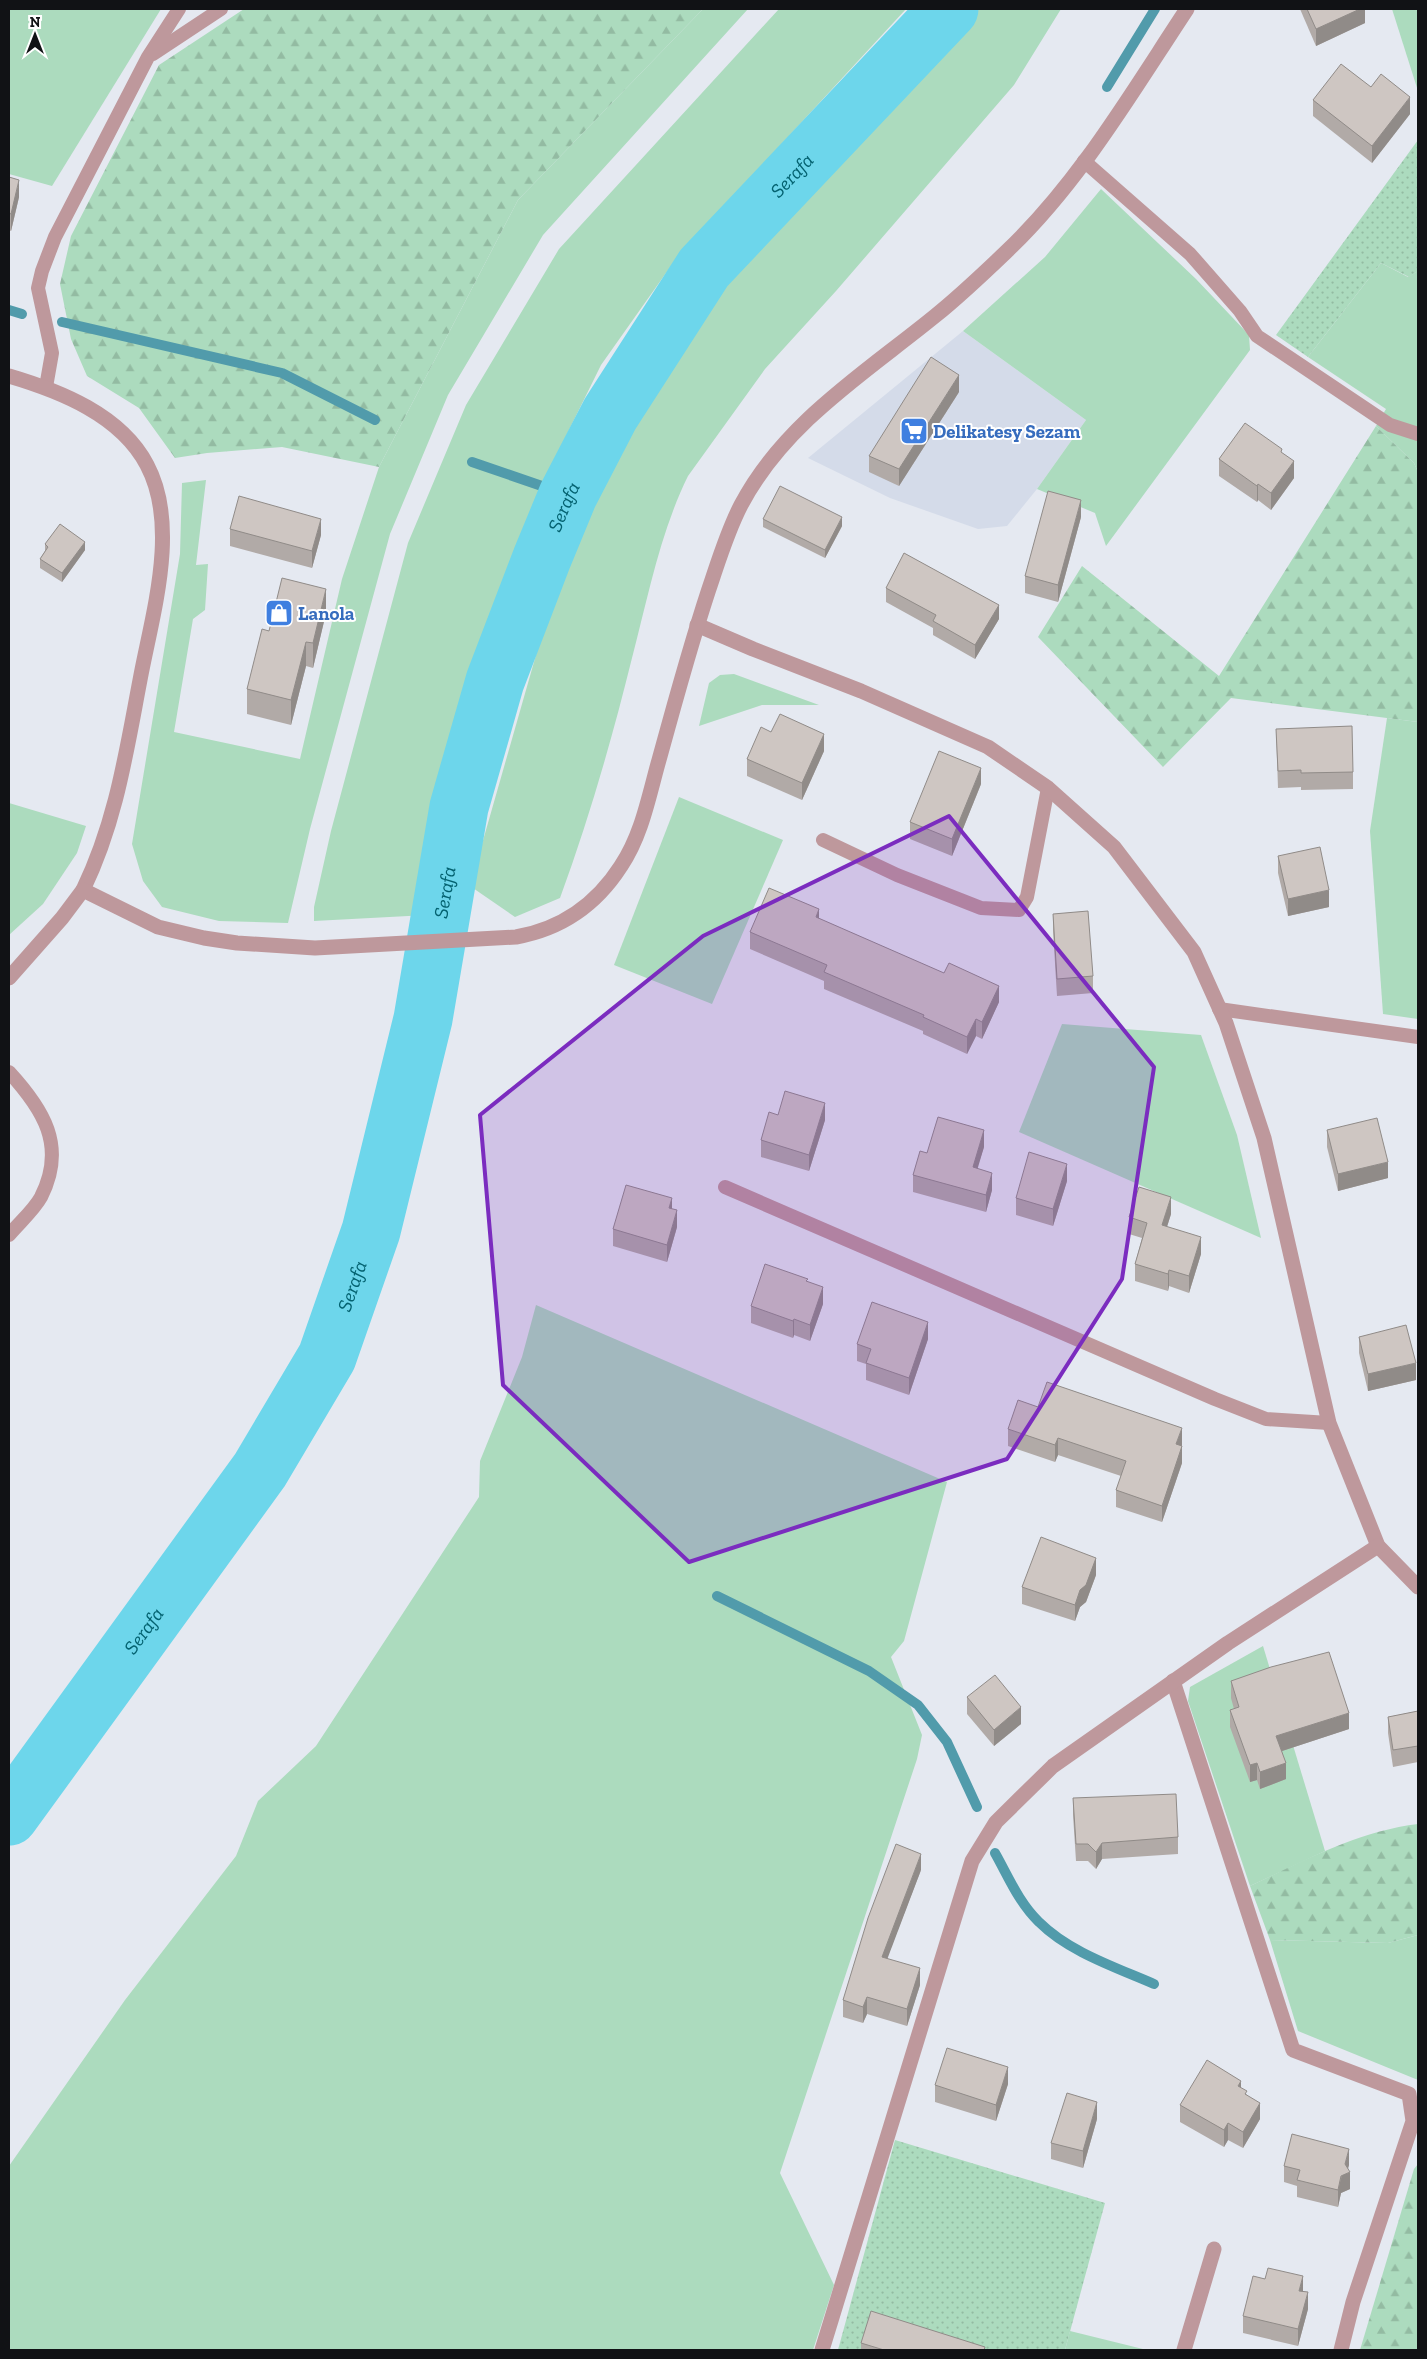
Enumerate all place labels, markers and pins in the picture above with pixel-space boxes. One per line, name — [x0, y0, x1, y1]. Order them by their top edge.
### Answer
supermarket icon: Delikatesy Sezam — [899, 416, 929, 446]
place label: Delikatesy Sezam — [933, 420, 1081, 443]
shop icon: Lanola — [264, 598, 294, 628]
place label: Lanola — [298, 602, 355, 625]

